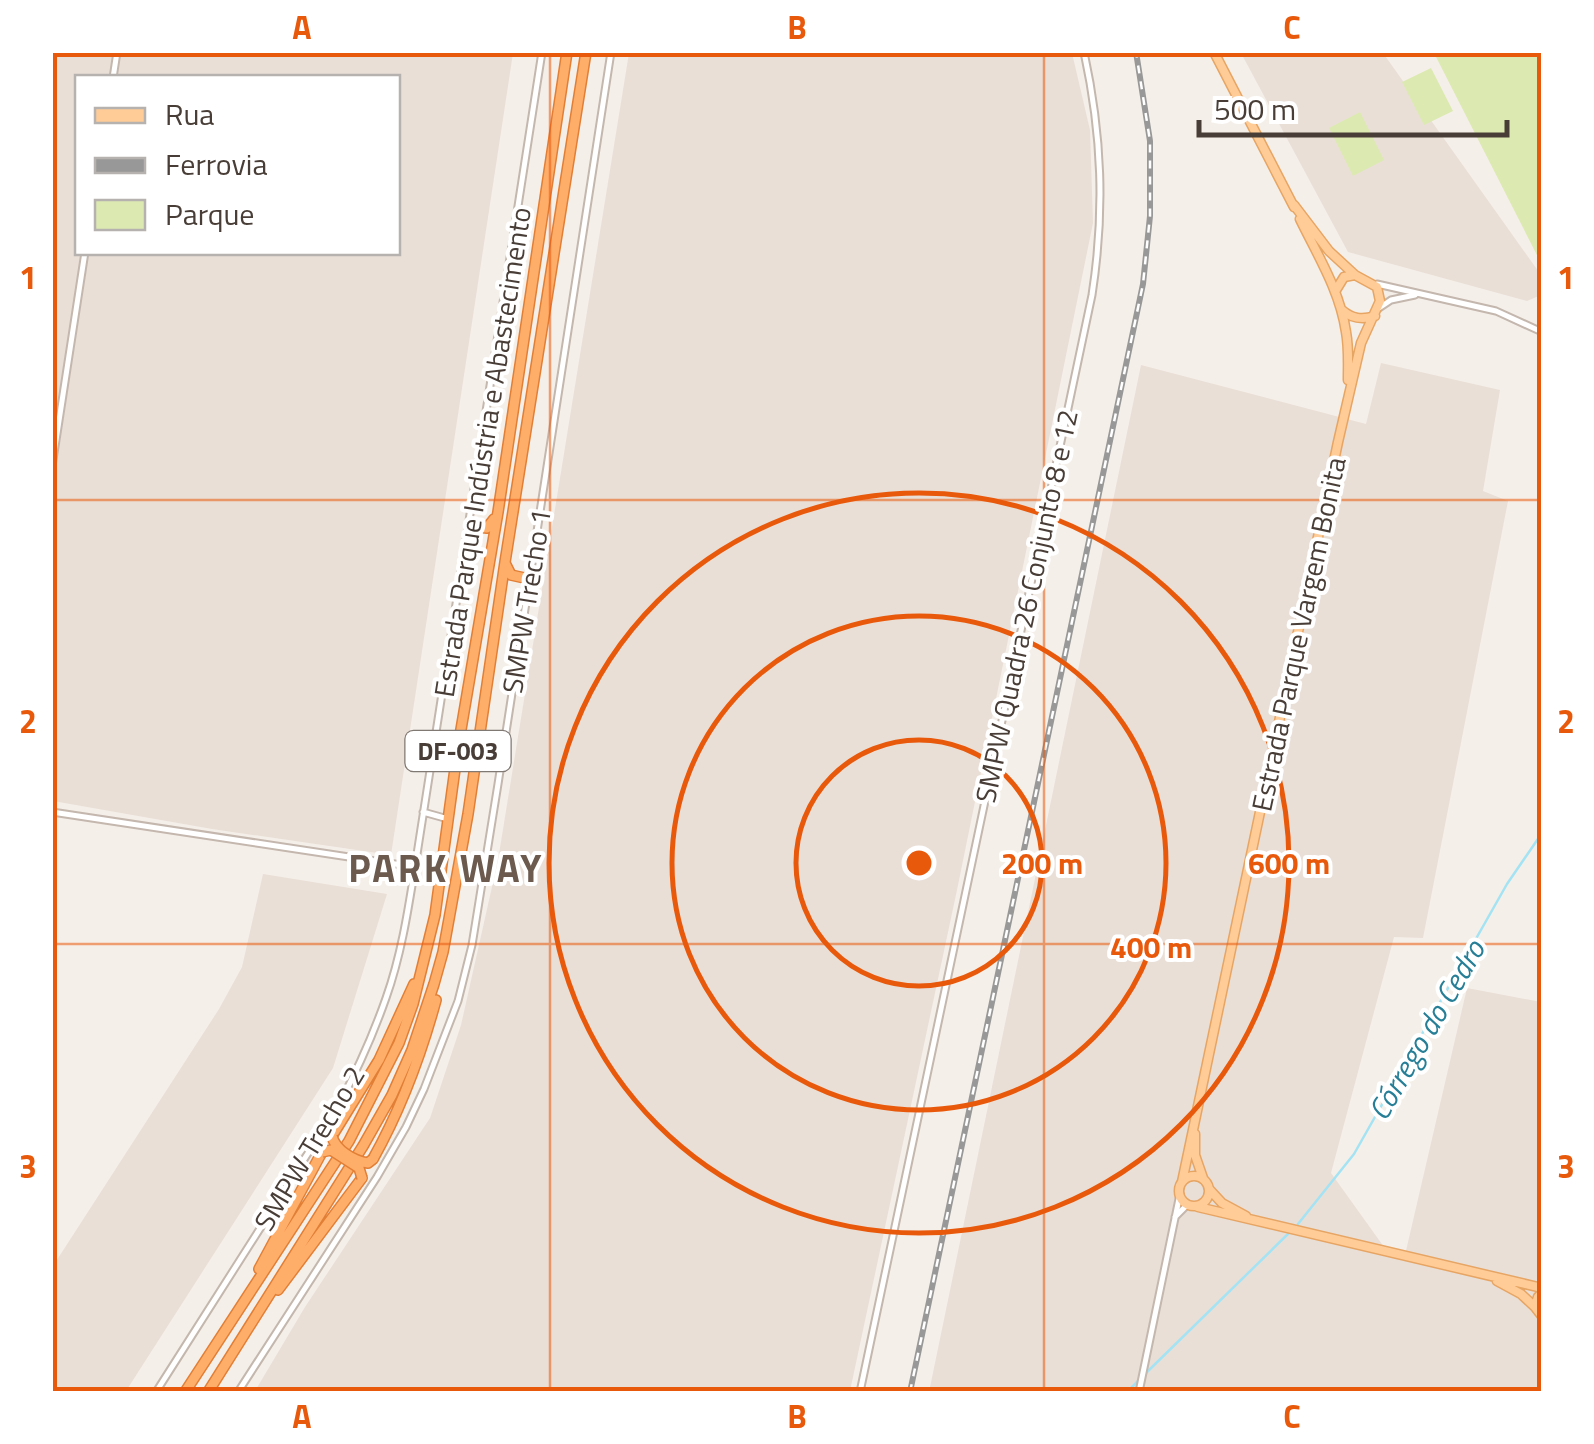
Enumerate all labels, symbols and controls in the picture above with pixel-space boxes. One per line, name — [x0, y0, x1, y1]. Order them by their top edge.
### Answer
text: A — [292, 3, 312, 51]
text: B — [787, 3, 807, 51]
text: C — [1283, 3, 1301, 51]
legend — [75, 75, 400, 255]
scale bar — [1199, 75, 1506, 137]
text: 500 m — [1214, 86, 1296, 132]
text: Rua — [165, 91, 214, 137]
text: Ferrovia — [165, 141, 267, 187]
text: Parque — [165, 191, 255, 237]
street label: Estrada Parque Indústria e Abastecimento — [422, 204, 542, 700]
text: 1 — [19, 253, 37, 301]
text: 1 — [1557, 253, 1575, 301]
street label: SMPW Quadra 26 Conjunto 8 e 12 — [963, 405, 1089, 807]
street label: Estrada Parque Vargem Bonita — [1239, 453, 1357, 815]
street label: SMPW Trecho 1 — [490, 506, 562, 696]
text: 2 — [19, 697, 37, 745]
text: 2 — [1557, 697, 1575, 745]
road number: DF-003 — [406, 731, 510, 771]
district label: PARK WAY — [348, 839, 544, 897]
text: 200 m — [1001, 840, 1083, 886]
text: 600 m — [1248, 840, 1330, 886]
centre of rings — [901, 845, 937, 881]
text: 400 m — [1110, 924, 1192, 970]
water label: Córrego do Cedro — [1356, 930, 1497, 1129]
street label: SMPW Trecho 2 — [243, 1057, 375, 1239]
text: 3 — [19, 1142, 37, 1190]
text: 3 — [1557, 1142, 1575, 1190]
text: A — [292, 1392, 312, 1440]
text: B — [787, 1392, 807, 1440]
text: C — [1283, 1392, 1301, 1440]

